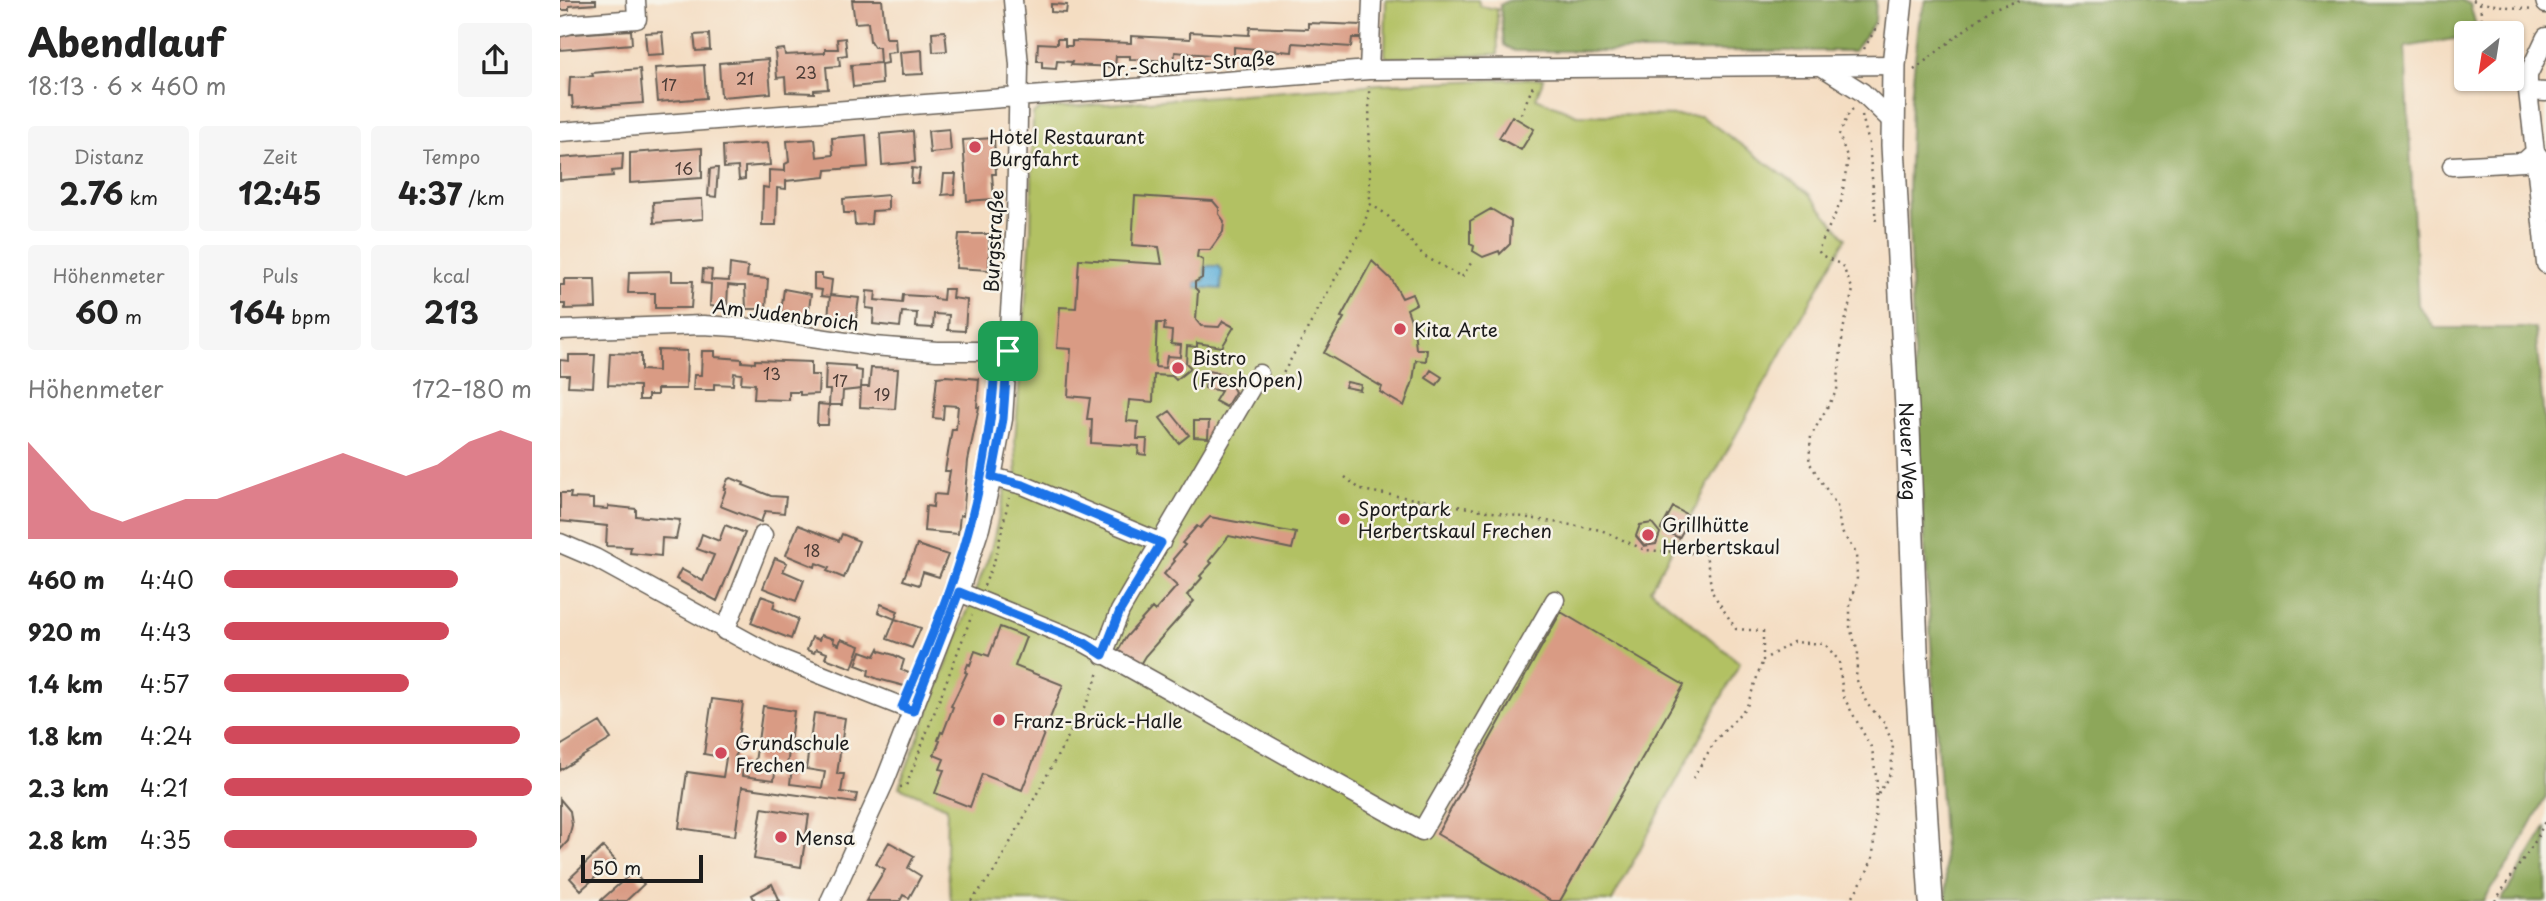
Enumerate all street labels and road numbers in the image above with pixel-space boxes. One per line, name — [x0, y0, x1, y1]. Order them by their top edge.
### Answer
street label: Dr.-Schultz-Straße — [1100, 43, 1276, 83]
street label: Burgstraße — [976, 189, 1010, 293]
street label: Am Judenbroich — [711, 291, 861, 337]
street label: Neuer Weg — [1893, 401, 1925, 501]

